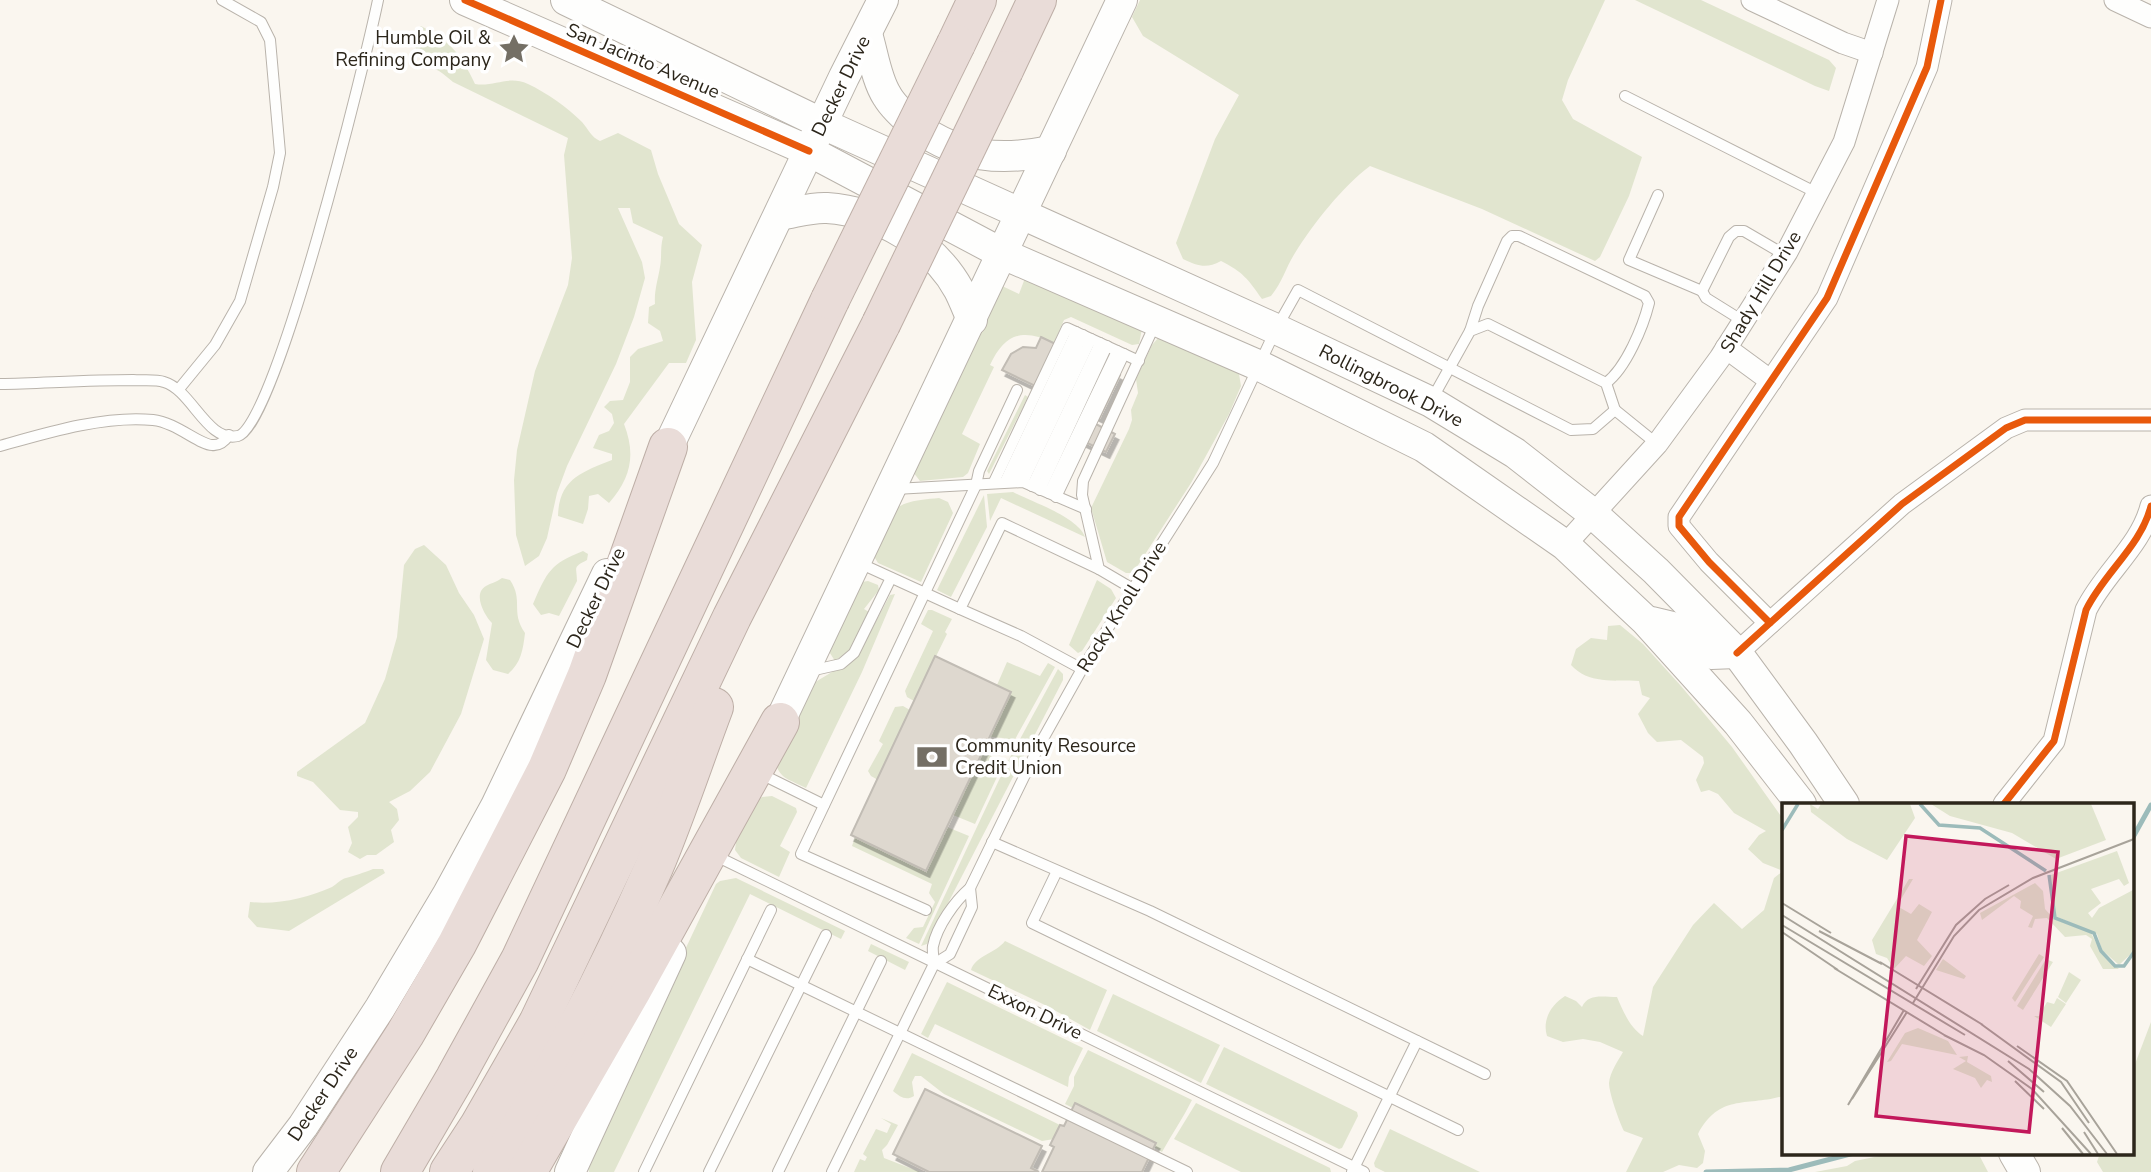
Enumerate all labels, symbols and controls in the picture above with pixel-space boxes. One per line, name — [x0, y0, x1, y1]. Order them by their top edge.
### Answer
street label: San Jacinto Avenue — [562, 17, 724, 105]
place label: Humble Oil & Refining Company — [335, 25, 491, 73]
street label: Decker Drive — [805, 31, 877, 141]
place icon: Humble Oil & Refining Company — [497, 32, 531, 66]
street label: Shady Hill Drive — [1714, 226, 1808, 358]
street label: Rollingbrook Drive — [1314, 338, 1468, 434]
street label: Rocky Knoll Drive — [1071, 536, 1173, 678]
street label: Decker Drive — [560, 543, 632, 653]
place label: Community Resource Credit Union — [955, 733, 1136, 781]
bank icon: Community Resource Credit Union — [915, 740, 949, 774]
inset map — [1782, 803, 2134, 1154]
street label: Exxon Drive — [983, 978, 1087, 1046]
street label: Decker Drive — [282, 1041, 364, 1147]

